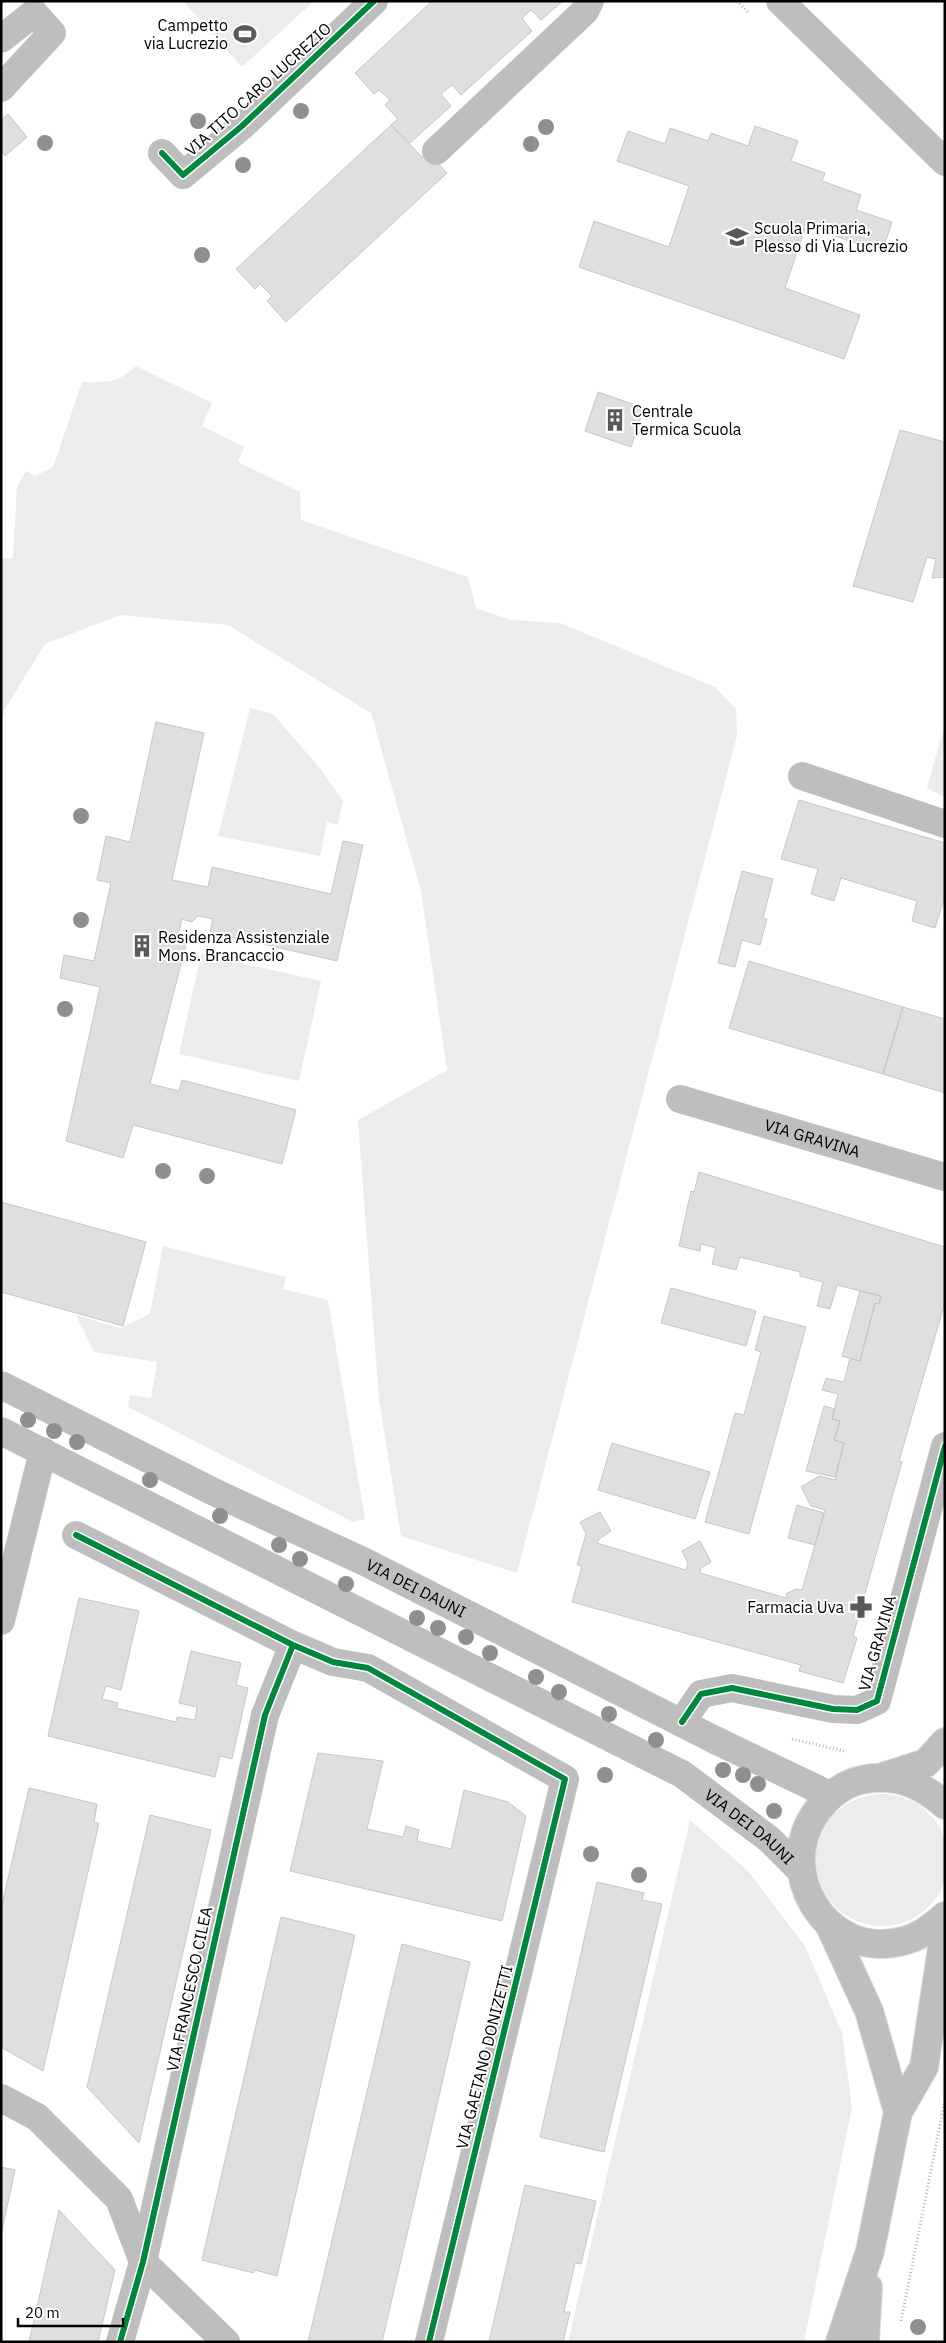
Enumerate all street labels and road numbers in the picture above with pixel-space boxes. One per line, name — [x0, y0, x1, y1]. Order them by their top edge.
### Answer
street label: VIA TITO CARO LUCREZIO — [181, 18, 335, 160]
street label: VIA GRAVINA — [762, 1114, 863, 1162]
street label: VIA DEI DAUNI — [363, 1554, 469, 1622]
street label: VIA GRAVINA — [854, 1593, 900, 1693]
street label: VIA DEI DAUNI — [701, 1784, 799, 1869]
street label: VIA FRANCESCO CILEA — [162, 1905, 216, 2073]
street label: VIA GAETANO DONIZETTI — [451, 1963, 517, 2151]

